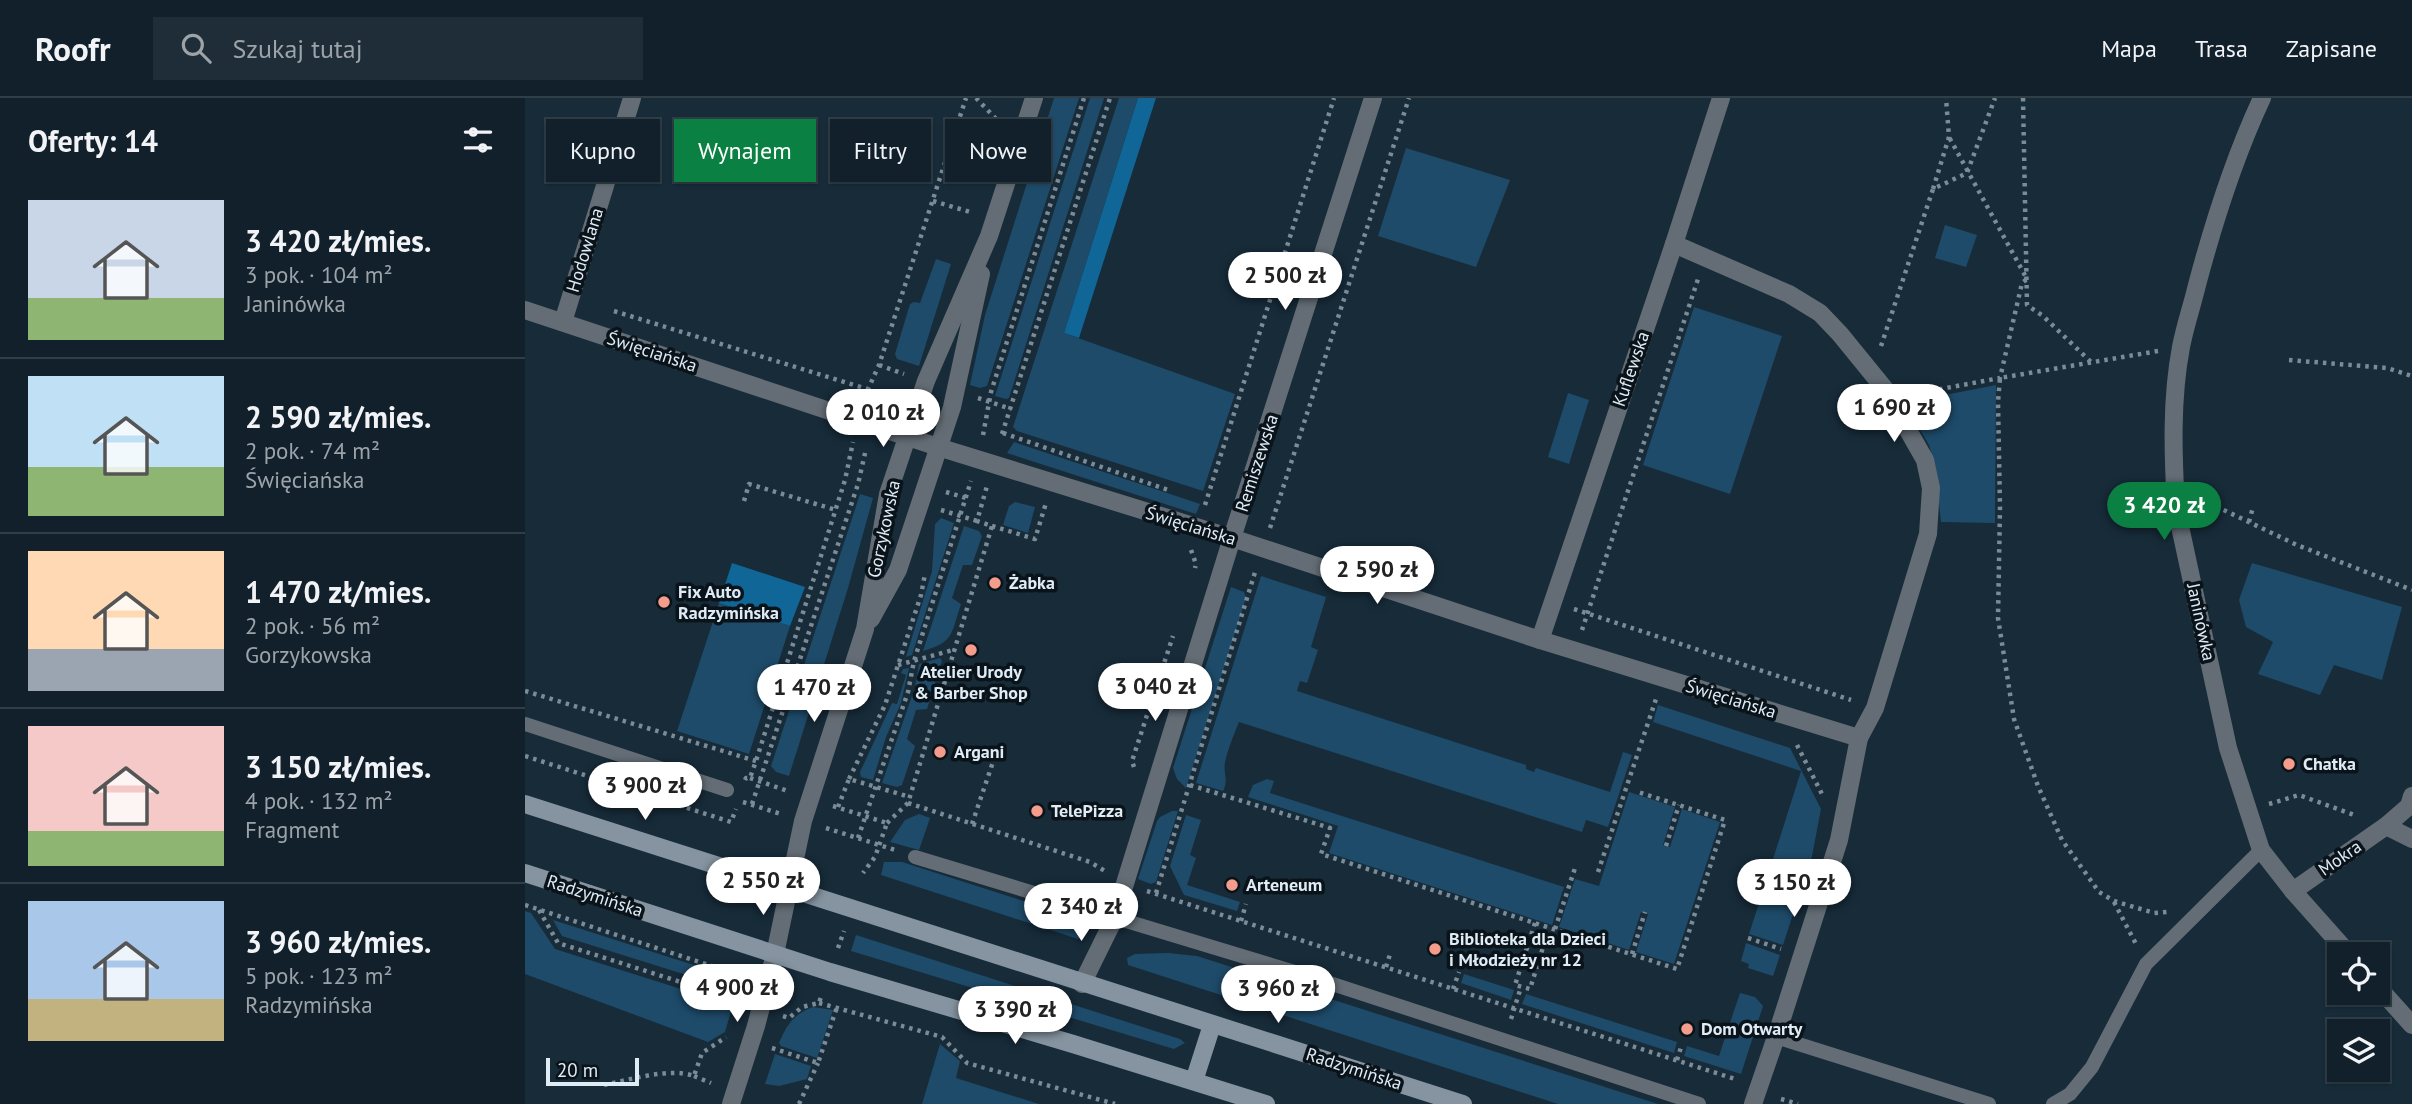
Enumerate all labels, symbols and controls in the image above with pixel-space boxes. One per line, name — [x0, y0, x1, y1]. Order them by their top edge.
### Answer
search box — [153, 17, 643, 80]
text: Roofr — [35, 27, 111, 70]
icon: search — [177, 29, 215, 67]
text: Szukaj tutaj — [233, 32, 363, 65]
text: Mapa — [2101, 33, 2157, 64]
text: Trasa — [2195, 33, 2248, 64]
text: Zapisane — [2286, 33, 2377, 64]
chip: Kupno — [546, 119, 660, 182]
chip: Wynajem — [674, 119, 816, 182]
chip: Filtry — [830, 119, 931, 182]
chip: Nowe — [945, 119, 1051, 182]
text: Oferty: 14 — [28, 121, 158, 160]
icon: filters — [459, 121, 497, 159]
street label: Hodowlana — [561, 205, 608, 295]
text: 3 420 zł/mies. — [245, 221, 431, 260]
icon: home — [84, 228, 168, 312]
pin: 2 500 zł — [1213, 252, 1357, 312]
text: 3 pok. · 104 m² — [245, 260, 393, 289]
text: 2 500 zł — [1244, 260, 1326, 289]
text: Janinówka — [245, 289, 346, 318]
street label: Święciańska — [604, 326, 700, 377]
street label: Kuflewska — [1607, 328, 1654, 409]
pin: 1 690 zł — [1822, 384, 1966, 444]
pin: 2 010 zł — [811, 390, 955, 449]
text: 1 690 zł — [1853, 392, 1935, 421]
text: 2 590 zł/mies. — [245, 397, 431, 436]
text: 2 010 zł — [842, 397, 924, 426]
icon: home — [84, 404, 168, 488]
street label: Remiszewska — [1230, 411, 1283, 514]
text: 2 pok. · 74 m² — [245, 436, 380, 465]
text: Święciańska — [245, 465, 364, 494]
street label: Gorzykowska — [862, 478, 905, 580]
pin: 3 420 zł — [2092, 482, 2236, 542]
text: 3 420 zł — [2123, 490, 2205, 519]
street label: Święciańska — [1143, 501, 1239, 550]
pin: 2 590 zł — [1305, 546, 1449, 606]
text: 2 590 zł — [1336, 554, 1418, 583]
place label: Żabka — [1009, 571, 1055, 594]
text: 1 470 zł/mies. — [245, 572, 431, 611]
marker: Żabka — [987, 575, 1003, 591]
icon: home — [84, 579, 168, 663]
place label: Fix Auto Radzymińska — [678, 580, 779, 624]
street label: Janinówka — [2182, 580, 2221, 663]
marker: Fix Auto Radzymińska — [656, 594, 672, 610]
text: 2 pok. · 56 m² — [245, 611, 380, 640]
text: Gorzykowska — [245, 640, 372, 669]
marker: Atelier Urody & Barber Shop — [963, 642, 979, 658]
place label: Atelier Urody & Barber Shop — [914, 660, 1028, 704]
pin: 1 470 zł — [742, 664, 886, 724]
pin: 3 040 zł — [1083, 664, 1227, 723]
text: 3 040 zł — [1114, 671, 1196, 700]
text: 1 470 zł — [773, 672, 855, 701]
street label: Święciańska — [1683, 674, 1779, 723]
place label: Argani — [954, 740, 1004, 763]
marker: Argani — [932, 744, 948, 760]
text: 3 150 zł/mies. — [245, 747, 431, 786]
place label: Chatka — [2303, 752, 2356, 775]
icon: home — [84, 754, 168, 838]
marker: Chatka — [2281, 756, 2297, 772]
pin: 3 900 zł — [573, 762, 717, 822]
text: 3 900 zł — [604, 770, 686, 799]
text: 4 pok. · 132 m² — [245, 786, 393, 815]
place label: TelePizza — [1051, 799, 1123, 822]
marker: TelePizza — [1029, 803, 1045, 819]
text: Fragment — [245, 815, 339, 844]
street label: Mokra — [2314, 835, 2366, 881]
pin: 2 550 zł — [691, 858, 835, 917]
pin: 3 150 zł — [1722, 860, 1866, 919]
text: 2 550 zł — [722, 865, 804, 894]
text: 3 150 zł — [1753, 867, 1835, 896]
street label: Radzymińska — [544, 869, 646, 922]
place label: Arteneum — [1246, 873, 1322, 896]
marker: Arteneum — [1224, 877, 1240, 893]
pin: 2 340 zł — [1009, 884, 1153, 943]
text: 2 340 zł — [1040, 891, 1122, 920]
text: 3 960 zł/mies. — [245, 922, 431, 961]
place label: Biblioteka dla Dzieci i Młodzieży nr 12 — [1449, 927, 1606, 971]
icon: home — [84, 929, 168, 1013]
marker: Biblioteka dla Dzieci i Młodzieży nr 12 — [1427, 941, 1443, 957]
map controls — [2327, 942, 2390, 1082]
button: locate — [2327, 942, 2390, 1005]
text: 5 pok. · 123 m² — [245, 961, 393, 990]
pin: 4 900 zł — [665, 964, 809, 1024]
pin: 3 960 zł — [1206, 965, 1350, 1025]
text: 4 900 zł — [696, 972, 778, 1001]
text: 3 960 zł — [1237, 973, 1319, 1002]
pin: 3 390 zł — [943, 986, 1087, 1046]
text: Radzymińska — [245, 990, 373, 1019]
text: 3 390 zł — [974, 994, 1056, 1023]
place label: Dom Otwarty — [1701, 1017, 1803, 1040]
button: layers — [2327, 1019, 2390, 1082]
marker: Dom Otwarty — [1679, 1021, 1695, 1037]
street label: Radzymińska — [1303, 1042, 1405, 1095]
scale bar — [546, 1055, 639, 1087]
text: 20 m — [557, 1058, 598, 1082]

